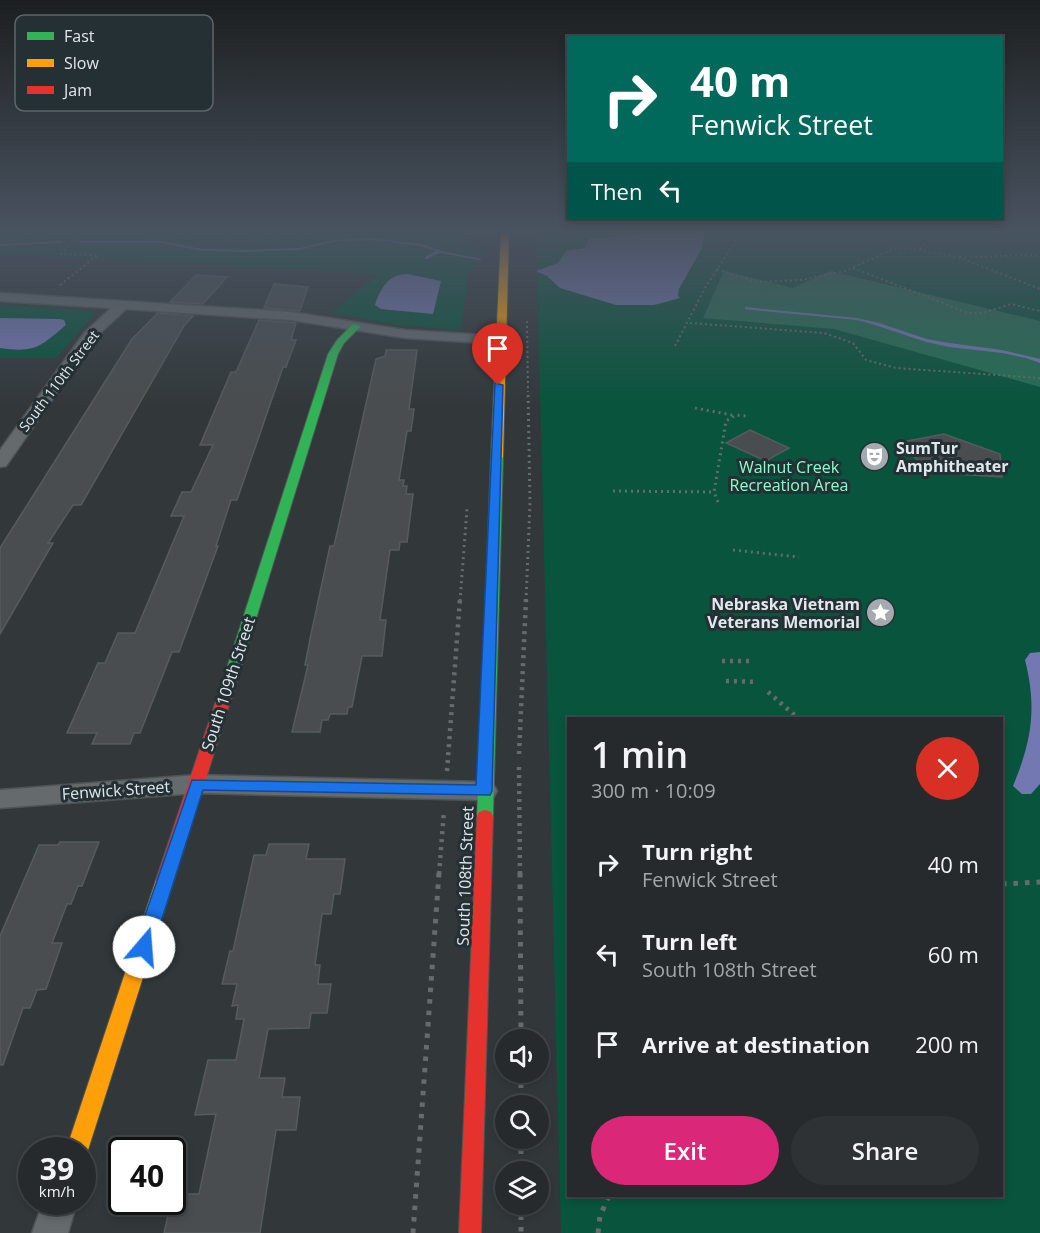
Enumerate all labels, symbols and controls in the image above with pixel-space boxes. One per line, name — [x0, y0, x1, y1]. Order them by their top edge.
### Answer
legend — [15, 15, 213, 111]
text: Fast — [64, 25, 95, 47]
text: Slow — [64, 52, 99, 74]
text: 40 m — [690, 52, 790, 109]
icon: right — [591, 60, 669, 138]
text: Jam — [62, 79, 92, 101]
text: Fenwick Street — [690, 106, 873, 143]
icon: left — [654, 174, 687, 207]
text: Then — [591, 176, 642, 206]
pin — [472, 323, 523, 385]
street label: South 110th Street — [14, 326, 103, 435]
icon: arrive — [481, 332, 514, 365]
place label: SumTur Amphitheater — [896, 437, 1009, 477]
theatre icon: SumTur Amphitheater — [859, 441, 891, 473]
park label: Walnut Creek Recreation Area — [730, 456, 848, 496]
place label: Nebraska Vietnam Veterans Memorial — [707, 593, 860, 633]
place icon: Nebraska Vietnam Veterans Memorial — [865, 597, 897, 629]
street label: South 109th Street — [196, 614, 260, 754]
text: 1 min — [591, 730, 688, 779]
button: close — [916, 737, 979, 800]
street label: Fenwick Street — [61, 775, 171, 805]
text: 300 m · 10:09 — [591, 777, 716, 804]
street label: South 108th Street — [452, 806, 478, 946]
text: Turn right — [642, 836, 753, 866]
icon: right — [591, 848, 624, 881]
text: 40 m — [928, 849, 979, 879]
text: Fenwick Street — [642, 866, 778, 893]
position arrow — [112, 915, 176, 979]
text: Turn left — [642, 926, 737, 956]
icon: left — [591, 938, 624, 971]
text: 60 m — [928, 939, 979, 969]
text: South 108th Street — [642, 956, 817, 983]
icon: arrive — [591, 1028, 624, 1061]
map controls — [495, 1029, 549, 1215]
button: sound — [495, 1029, 549, 1083]
text: Arrive at destination — [642, 1029, 870, 1059]
text: 200 m — [915, 1029, 979, 1059]
button: search — [495, 1095, 549, 1149]
button: Exit — [591, 1116, 779, 1185]
button: Share — [791, 1116, 979, 1185]
speed limit sign: 40 — [108, 1137, 186, 1215]
text: 39 — [40, 1148, 74, 1189]
button: layers — [495, 1161, 549, 1215]
text: km/h — [39, 1181, 75, 1201]

